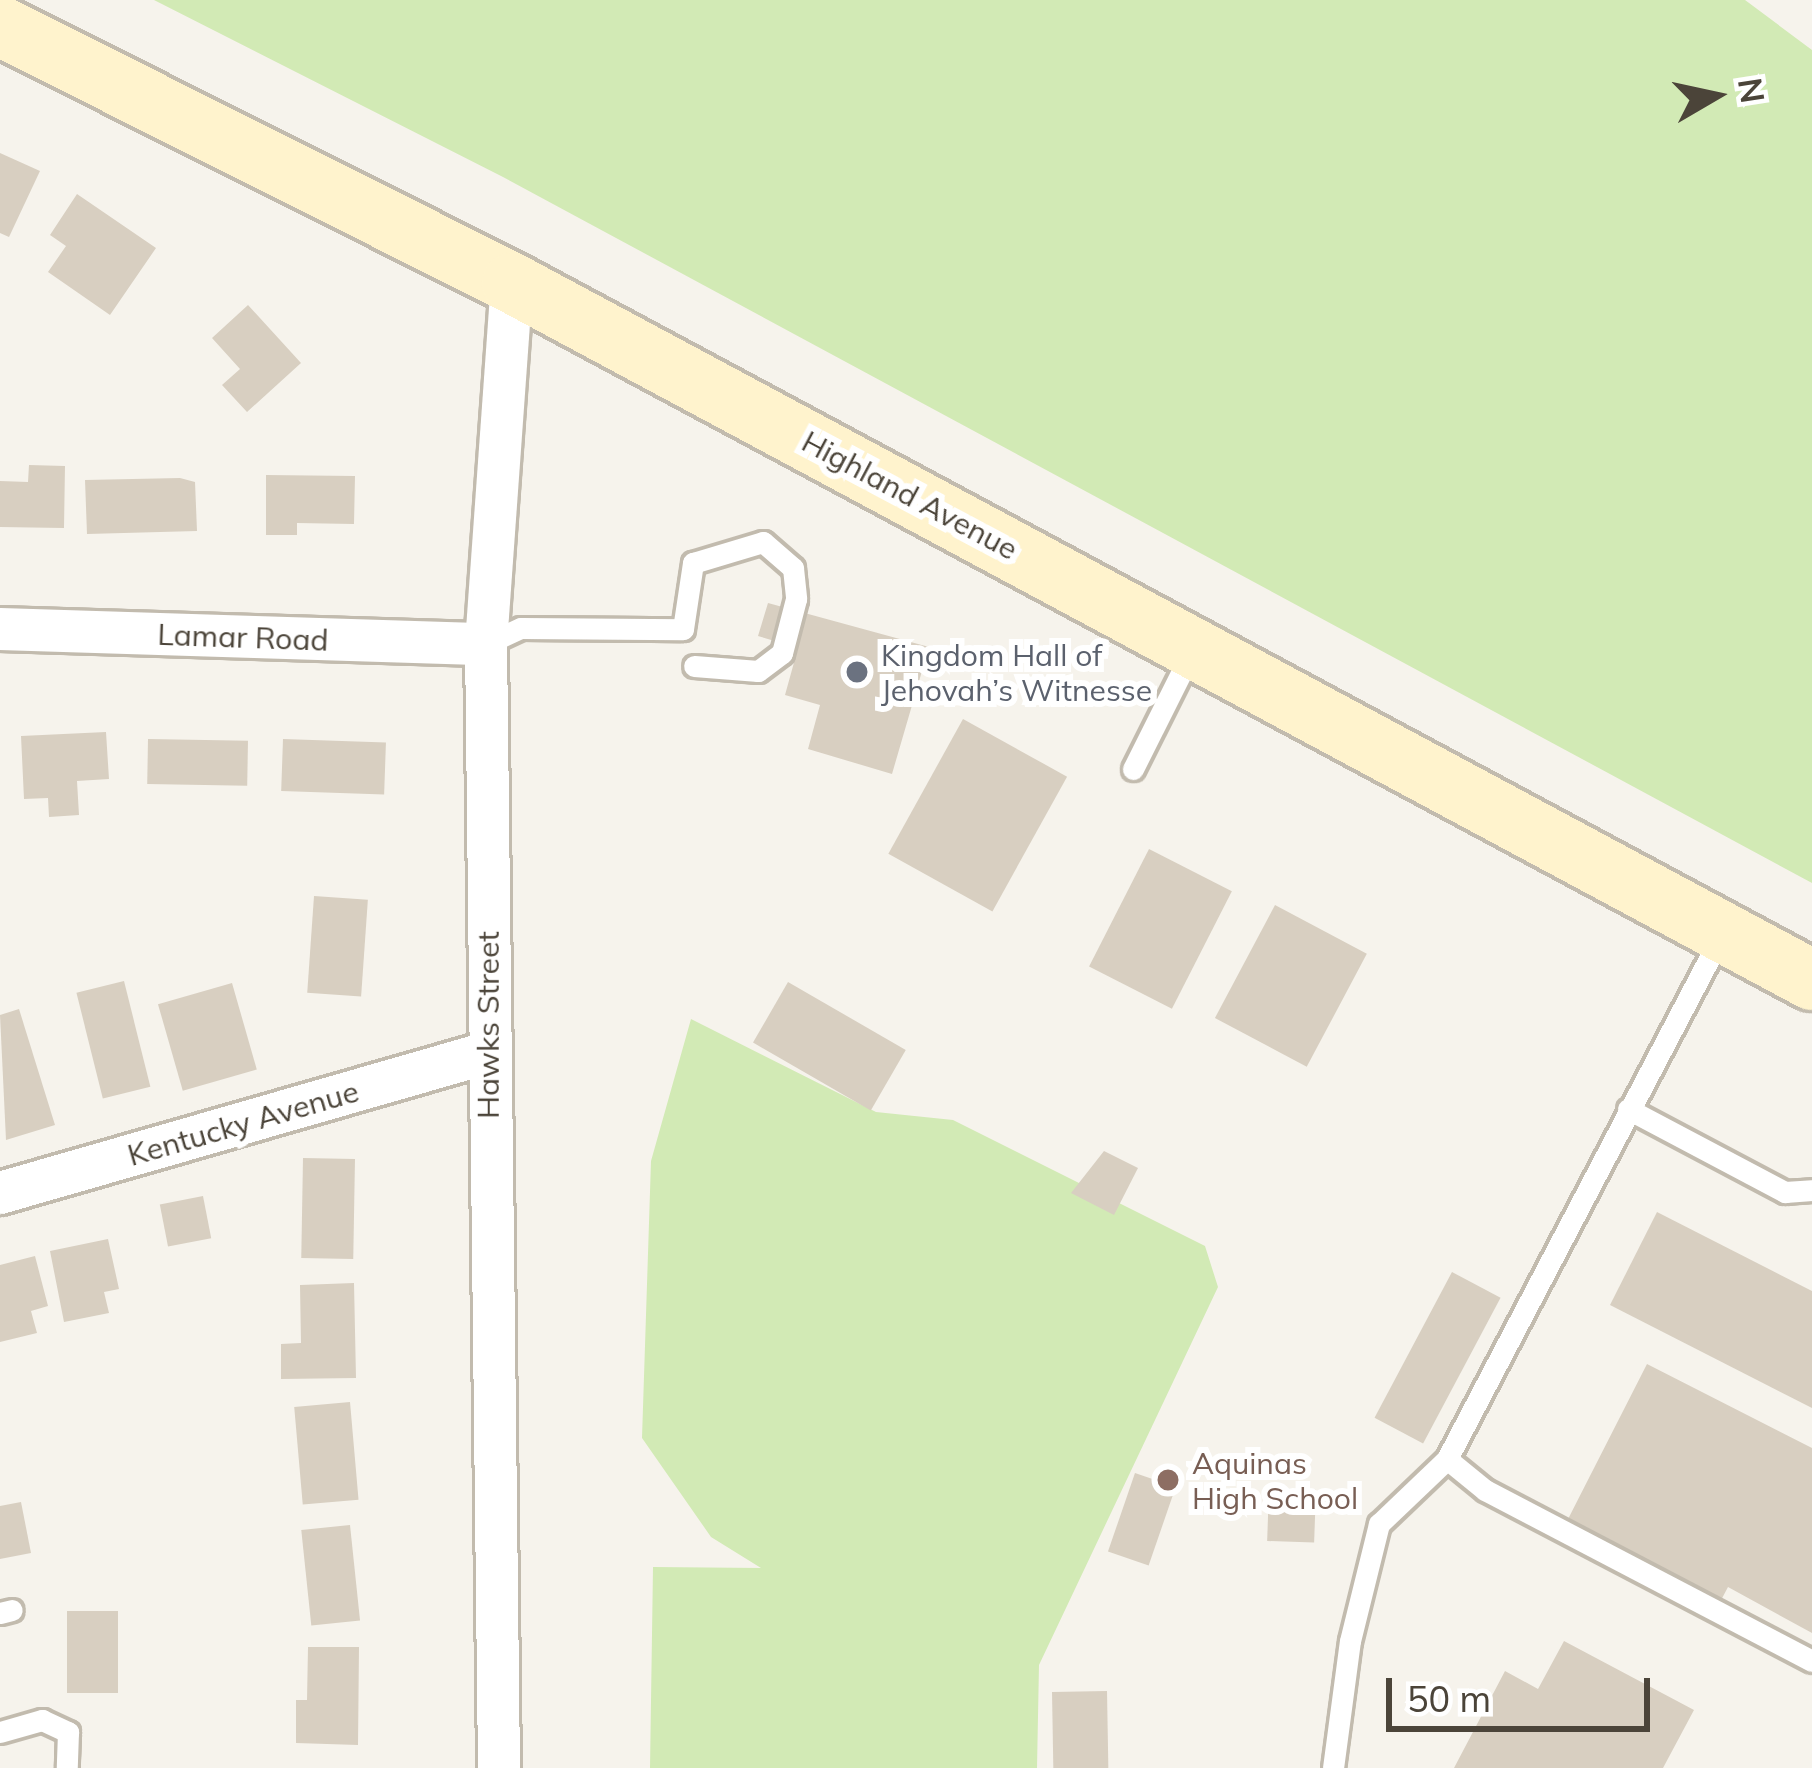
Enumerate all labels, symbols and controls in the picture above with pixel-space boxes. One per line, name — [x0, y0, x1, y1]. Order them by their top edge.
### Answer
north arrow — [1656, 36, 1776, 156]
text: N — [1730, 75, 1774, 106]
street label: Highland Avenue — [796, 423, 1024, 567]
street label: Lamar Road — [157, 616, 329, 658]
place label: Kingdom Hall of Jehovah’s Witnesse — [881, 637, 1152, 708]
marker: Kingdom Hall of Jehovah’s Witnesse — [844, 659, 870, 685]
street label: Hawks Street — [470, 931, 506, 1119]
street label: Kentucky Avenue — [123, 1073, 363, 1173]
place label: Aquinas High School — [1192, 1445, 1358, 1516]
marker: Aquinas High School — [1155, 1467, 1181, 1493]
scale bar — [1392, 1654, 1656, 1728]
text: 50 m — [1407, 1676, 1491, 1721]

